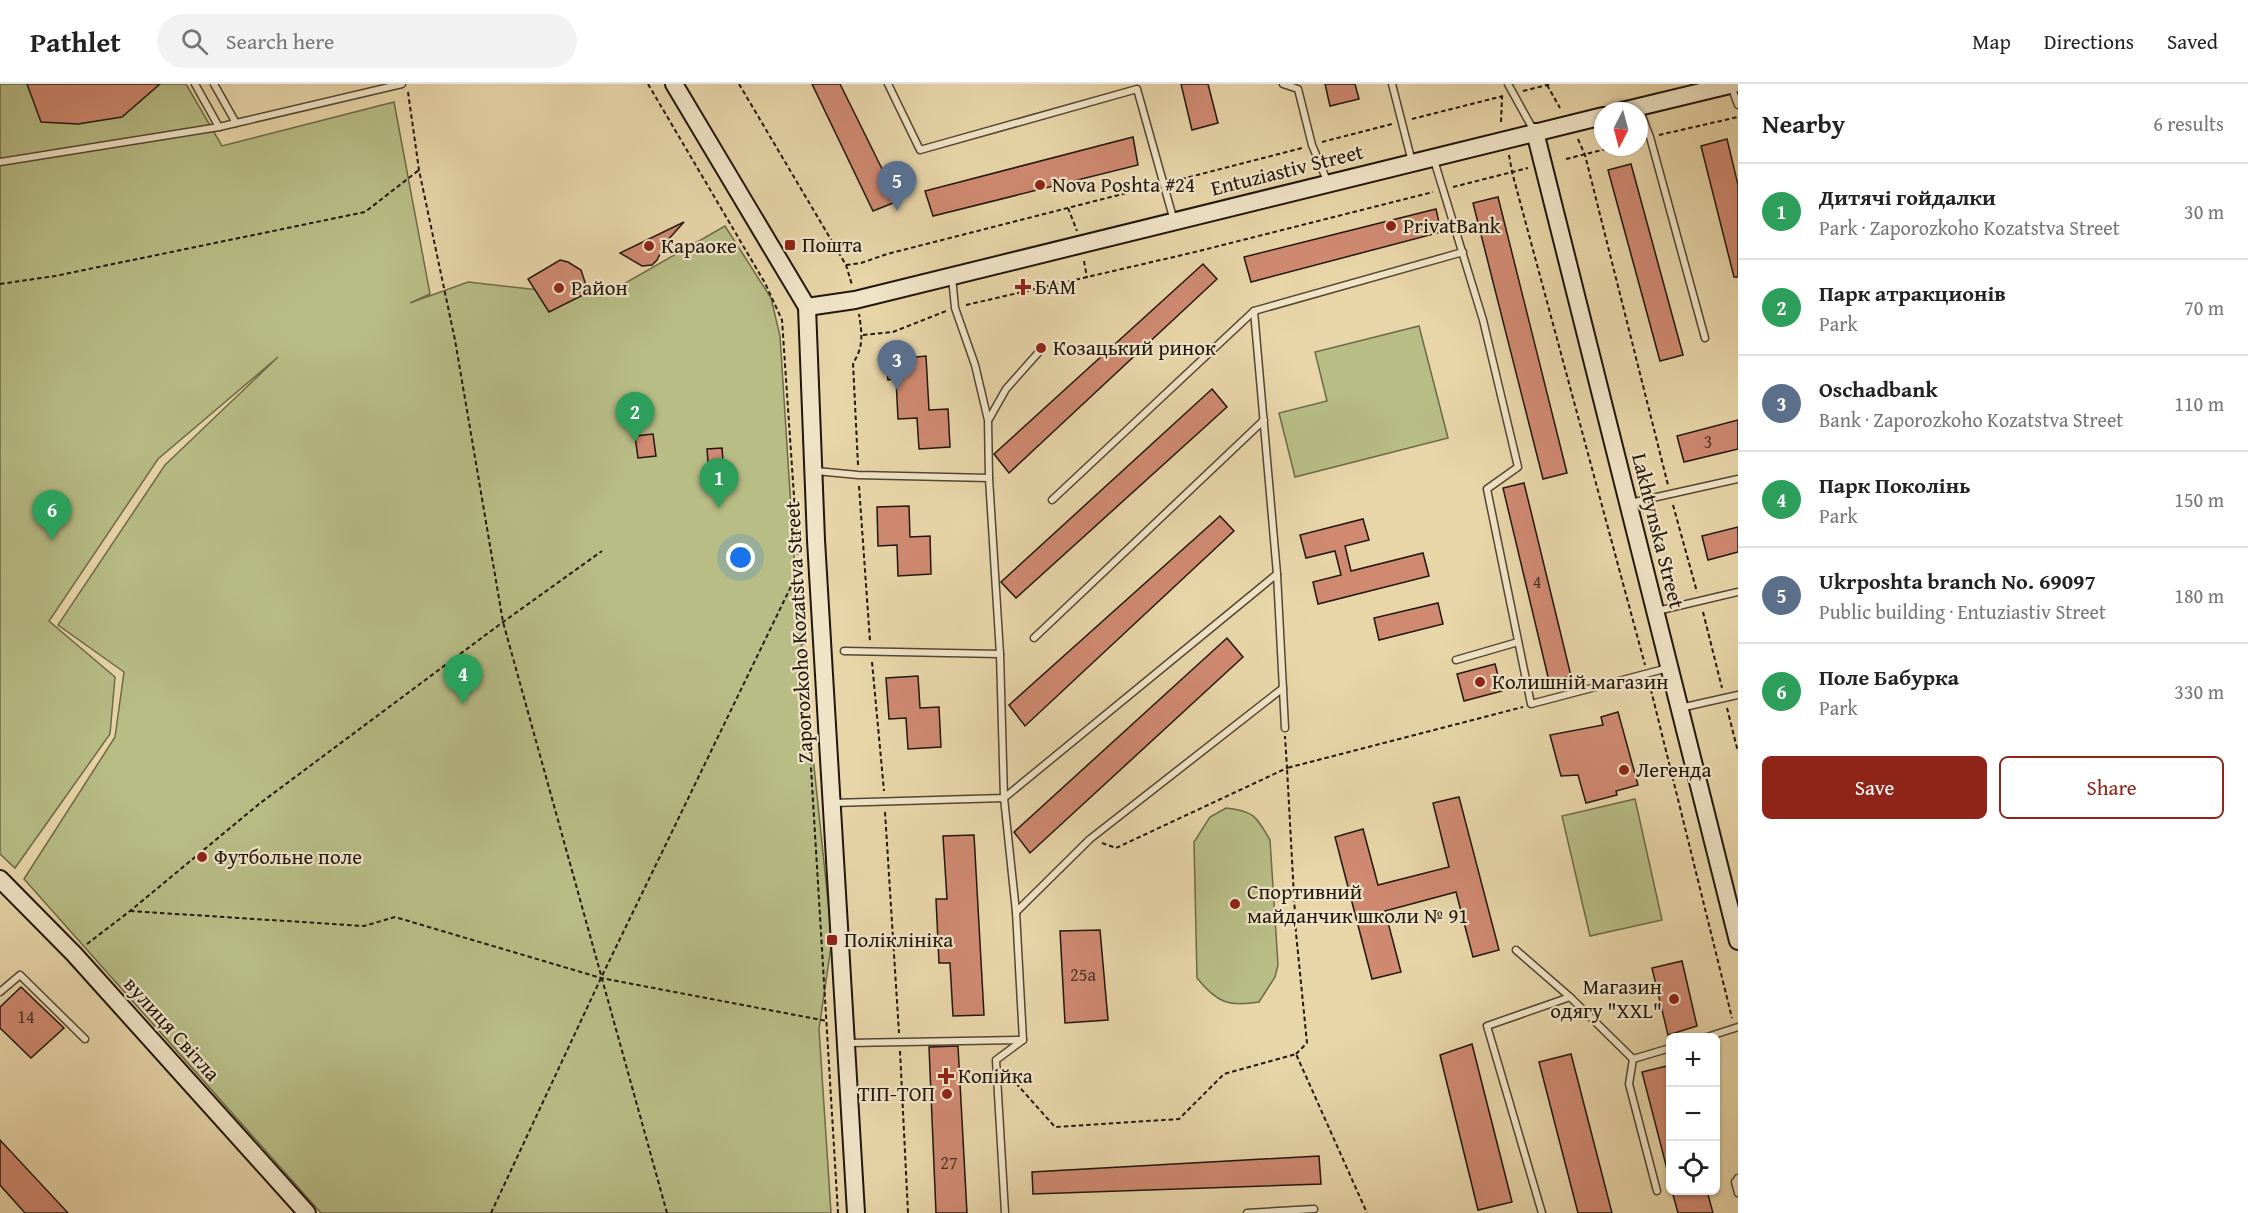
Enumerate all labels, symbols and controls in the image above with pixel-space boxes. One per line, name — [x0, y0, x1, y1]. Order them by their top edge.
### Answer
search box — [157, 14, 577, 68]
text: Pathlet — [30, 21, 121, 62]
icon: search — [178, 25, 211, 58]
text: Search here — [226, 25, 334, 57]
text: Map — [1972, 26, 2011, 57]
text: Directions — [2044, 26, 2134, 57]
text: Saved — [2167, 26, 2218, 57]
north arrow — [1594, 102, 1648, 156]
text: Nearby — [1762, 104, 1845, 143]
text: 6 results — [2153, 109, 2224, 138]
street label: Entuziastiv Street — [1207, 135, 1367, 203]
pin: 5 — [878, 162, 916, 211]
place label: Nova Poshta #24 — [1052, 169, 1195, 200]
marker: Nova Poshta #24 — [1033, 178, 1047, 192]
text: Дитячі гойдалки — [1819, 181, 1996, 213]
text: 1 — [1776, 197, 1787, 226]
text: 30 m — [2184, 197, 2224, 226]
place label: PrivatBank — [1403, 210, 1501, 241]
text: Park · Zaporozkoho Kozatstva Street — [1819, 213, 2120, 242]
marker: PrivatBank — [1384, 219, 1398, 233]
place label: Пошта — [802, 229, 862, 260]
place label: Караоке — [661, 230, 737, 261]
marker: Пошта — [783, 238, 797, 252]
marker: Караоке — [642, 239, 656, 253]
place label: БАМ — [1035, 271, 1076, 302]
place label: Район — [571, 272, 628, 303]
text: Парк атракционів — [1819, 277, 2006, 309]
marker: БАМ — [1016, 280, 1030, 294]
marker: Район — [552, 281, 566, 295]
text: 2 — [1776, 293, 1787, 322]
text: 70 m — [2184, 293, 2224, 322]
text: Park — [1819, 309, 1858, 338]
place label: Козацький ринок — [1053, 332, 1216, 363]
pin: 3 — [878, 340, 916, 390]
marker: Козацький ринок — [1034, 341, 1048, 355]
text: Oschadbank — [1819, 373, 1938, 405]
text: 3 — [1776, 389, 1787, 418]
text: 110 m — [2174, 389, 2224, 418]
pin: 2 — [616, 392, 654, 442]
text: Bank · Zaporozkoho Kozatstva Street — [1819, 405, 2123, 434]
house number: 3 — [1704, 428, 1712, 455]
street label: Lakhtynska Street — [1624, 450, 1693, 612]
pin: 1 — [700, 458, 738, 508]
text: Парк Поколінь — [1819, 469, 1970, 501]
text: 4 — [1776, 485, 1787, 514]
text: 150 m — [2174, 485, 2224, 514]
pin: 6 — [32, 490, 72, 540]
street label: Zaporozkoho Kozatstva Street — [776, 500, 821, 764]
text: Park — [1819, 501, 1858, 530]
your location — [726, 543, 755, 572]
text: Ukrposhta branch No. 69097 — [1819, 565, 2096, 597]
house number: 4 — [1533, 568, 1541, 595]
text: 5 — [1776, 581, 1787, 610]
text: 180 m — [2174, 581, 2224, 610]
text: Public building · Entuziastiv Street — [1819, 597, 2106, 626]
pin: 4 — [444, 654, 482, 704]
text: Поле Бабурка — [1819, 661, 1959, 693]
place label: Колишній магазин — [1492, 666, 1668, 697]
marker: Колишній магазин — [1473, 675, 1487, 689]
text: 6 — [1776, 677, 1787, 706]
text: 330 m — [2174, 677, 2224, 706]
text: Park — [1819, 693, 1858, 722]
place label: Легенда — [1636, 754, 1712, 785]
button: Save — [1762, 756, 1987, 819]
button: Share — [1999, 756, 2224, 819]
marker: Легенда — [1617, 763, 1631, 777]
place label: Футбольне поле — [214, 841, 362, 872]
marker: Футбольне поле — [195, 850, 209, 864]
place label: Спортивний майданчик школи № 91 — [1247, 876, 1468, 931]
marker: Спортивний майданчик школи № 91 — [1228, 897, 1242, 911]
place label: Поліклініка — [844, 924, 953, 955]
marker: Поліклініка — [825, 933, 839, 947]
house number: 25а — [1070, 961, 1096, 988]
street label: вулиця Світла — [117, 969, 228, 1088]
place label: Магазин одягу "XXL" — [1550, 971, 1662, 1026]
marker: Магазин одягу "XXL" — [1667, 992, 1681, 1006]
house number: 14 — [17, 1003, 35, 1030]
map controls — [1666, 1033, 1720, 1195]
button: + — [1666, 1033, 1720, 1087]
place label: Копійка — [958, 1060, 1033, 1091]
marker: Копійка — [939, 1069, 953, 1083]
place label: ТІП-ТОП — [858, 1078, 935, 1109]
marker: ТІП-ТОП — [940, 1087, 954, 1101]
button: − — [1666, 1087, 1720, 1141]
button: locate — [1666, 1141, 1720, 1195]
house number: 27 — [940, 1149, 958, 1176]

